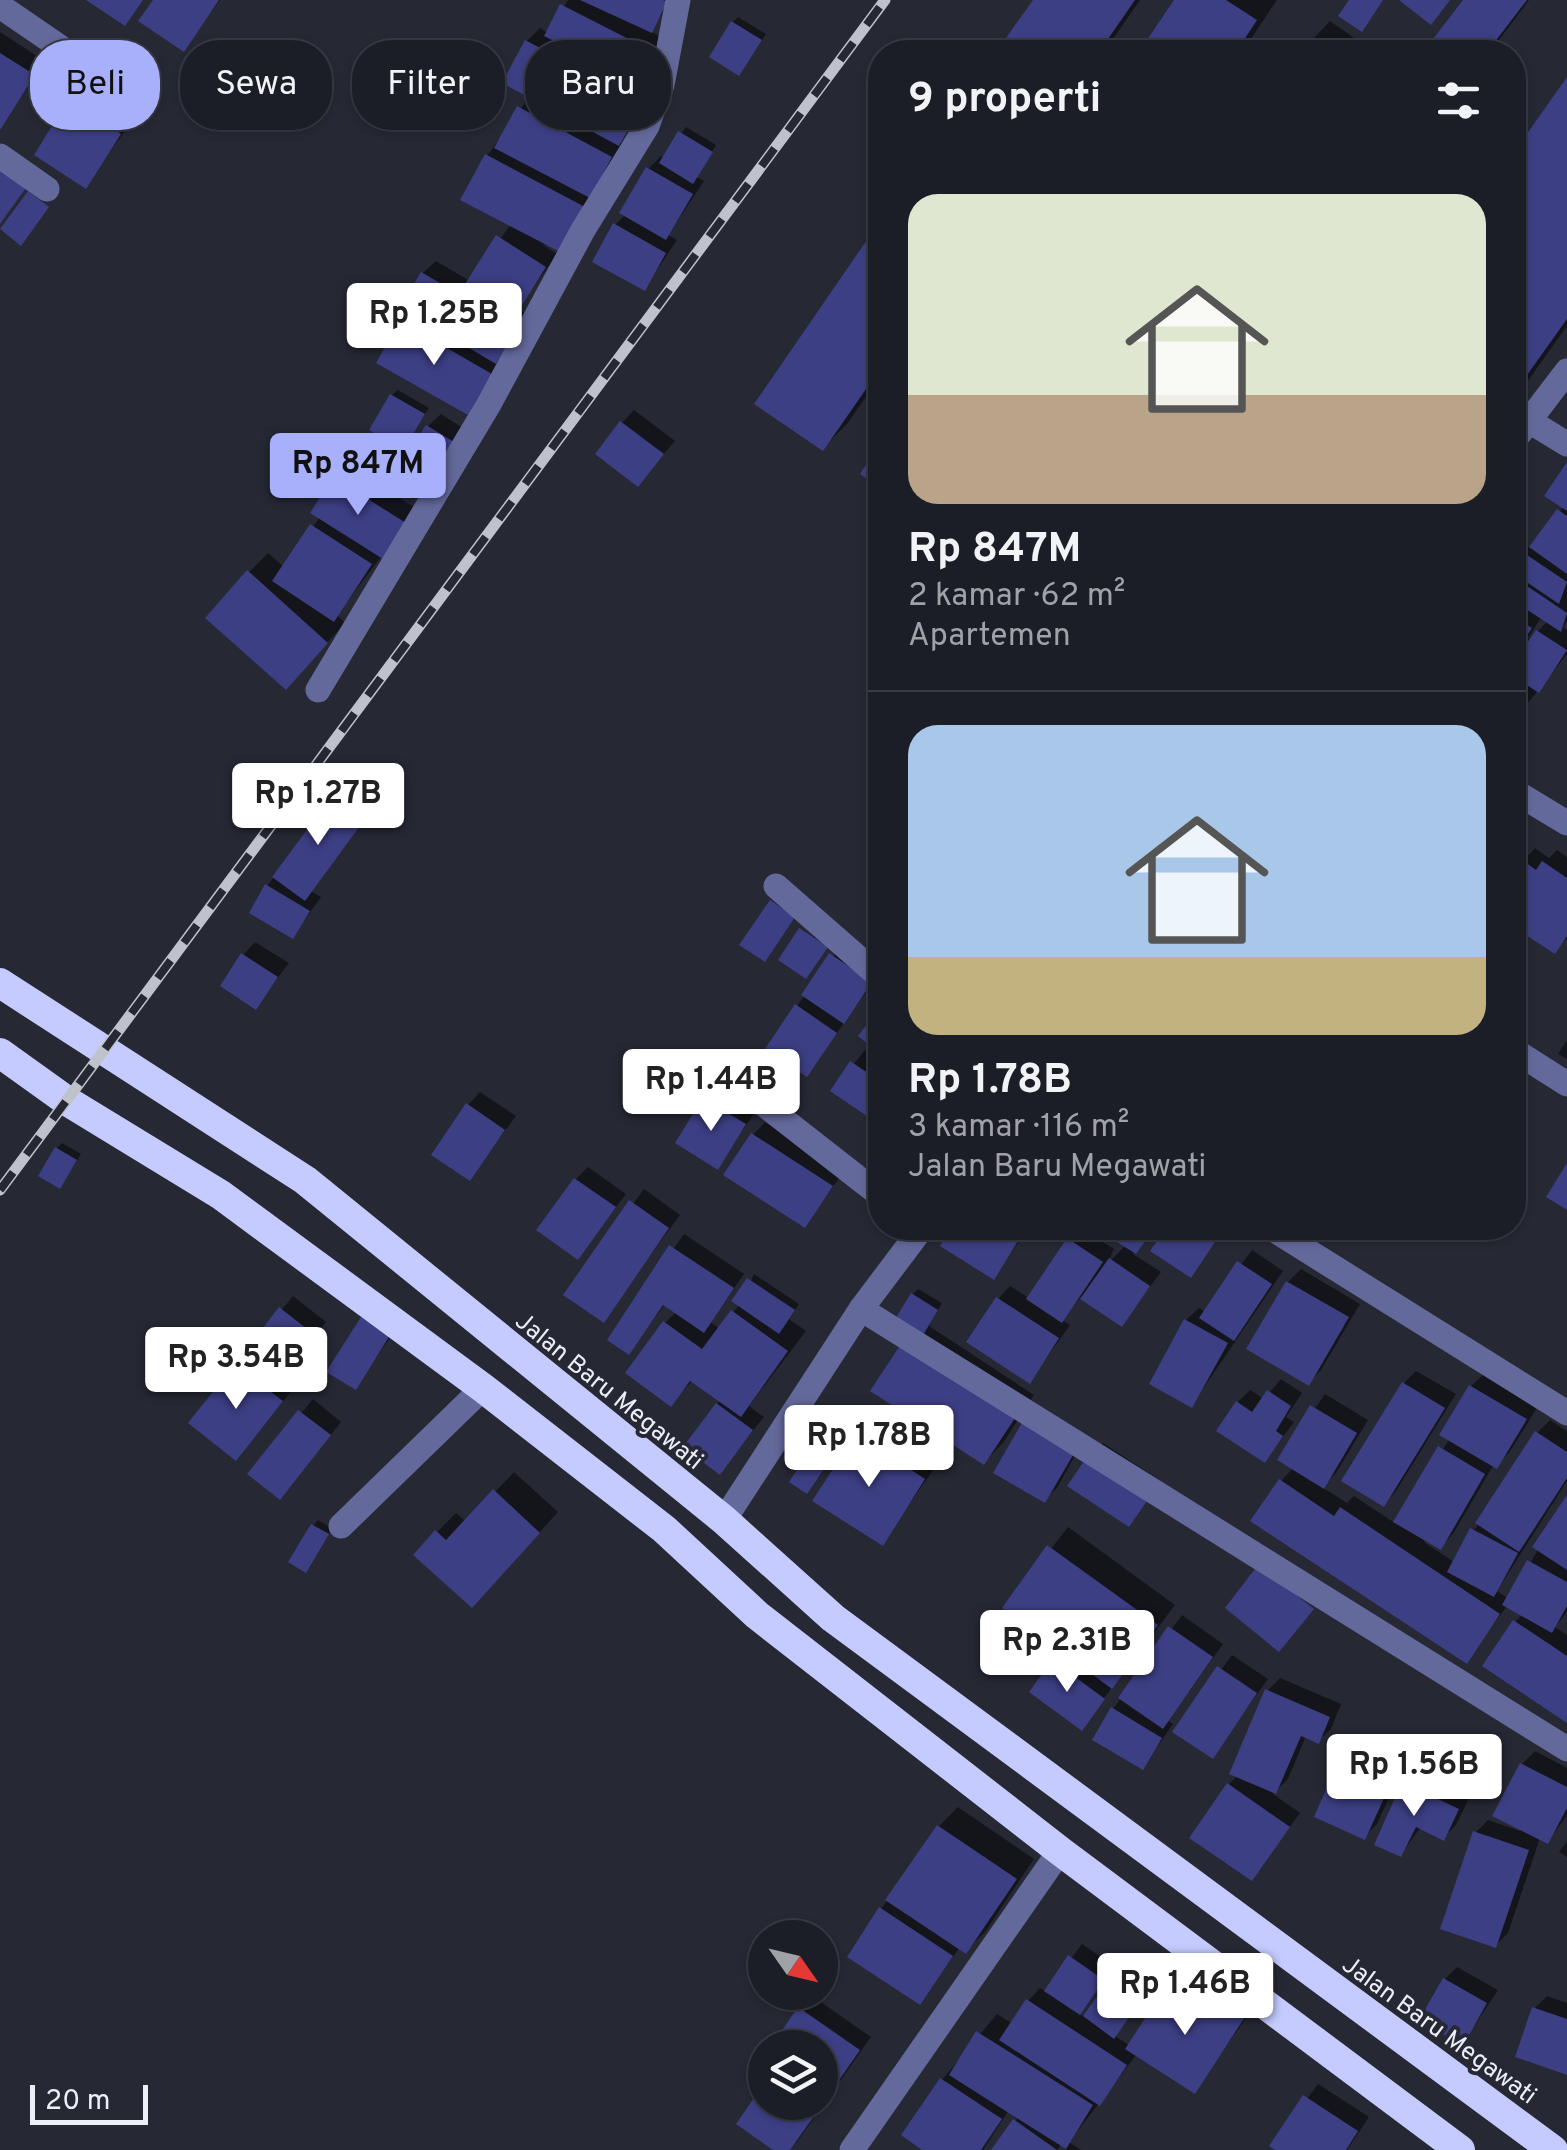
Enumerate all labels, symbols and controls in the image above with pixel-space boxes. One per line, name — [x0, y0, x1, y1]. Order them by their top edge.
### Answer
chip: Beli — [30, 40, 160, 130]
chip: Sewa — [180, 40, 332, 130]
chip: Filter — [352, 40, 505, 130]
chip: Baru — [525, 40, 671, 130]
icon: filters — [1431, 73, 1486, 128]
text: 9 properti — [908, 74, 1101, 127]
icon: home — [1107, 259, 1287, 439]
pin: Rp 1.25B — [331, 283, 537, 368]
text: Rp 1.25B — [369, 295, 499, 335]
pin: Rp 847M — [266, 433, 450, 518]
text: Rp 847M — [292, 445, 424, 485]
text: Rp 847M — [908, 524, 1082, 577]
text: 2 kamar · 62 m² — [908, 577, 1125, 617]
text: Apartemen — [908, 617, 1071, 657]
pin: Rp 1.27B — [215, 763, 421, 848]
text: Rp 1.27B — [254, 775, 382, 815]
icon: home — [1107, 790, 1287, 970]
pin: Rp 1.44B — [608, 1049, 814, 1134]
text: Rp 1.78B — [908, 1055, 1072, 1108]
text: Rp 1.44B — [645, 1061, 777, 1101]
text: 3 kamar · 116 m² — [908, 1108, 1129, 1148]
text: Jalan Baru Megawati — [908, 1148, 1207, 1188]
street label: Jalan Baru Megawati — [507, 1307, 709, 1478]
pin: Rp 3.54B — [133, 1327, 339, 1412]
text: Rp 3.54B — [167, 1339, 305, 1379]
pin: Rp 1.78B — [766, 1405, 972, 1490]
text: Rp 1.78B — [807, 1417, 931, 1457]
pin: Rp 2.31B — [964, 1610, 1170, 1695]
text: Rp 2.31B — [1002, 1622, 1132, 1662]
pin: Rp 1.56B — [1311, 1734, 1517, 1819]
text: Rp 1.56B — [1349, 1746, 1479, 1786]
north arrow — [748, 1920, 838, 2010]
map controls — [748, 1920, 838, 2120]
street label: Jalan Baru Megawati — [1334, 1950, 1542, 2113]
pin: Rp 1.46B — [1082, 1953, 1288, 2038]
text: Rp 1.46B — [1119, 1965, 1251, 2005]
button: layers — [748, 2030, 838, 2120]
scale bar — [30, 2080, 148, 2124]
text: 20 m — [45, 2084, 110, 2120]

